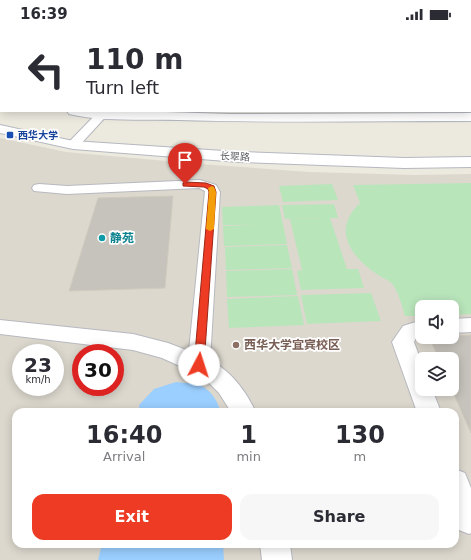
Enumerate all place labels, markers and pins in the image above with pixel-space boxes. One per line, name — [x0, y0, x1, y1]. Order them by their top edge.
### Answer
place label: 西华大学 — [18, 129, 58, 141]
marker: 西华大学 — [5, 130, 15, 140]
pin — [168, 143, 202, 184]
place label: 静苑 — [110, 231, 134, 245]
marker: 静苑 — [97, 233, 107, 243]
place label: 西华大学宜宾校区 — [244, 338, 340, 352]
marker: 西华大学宜宾校区 — [231, 340, 241, 350]

